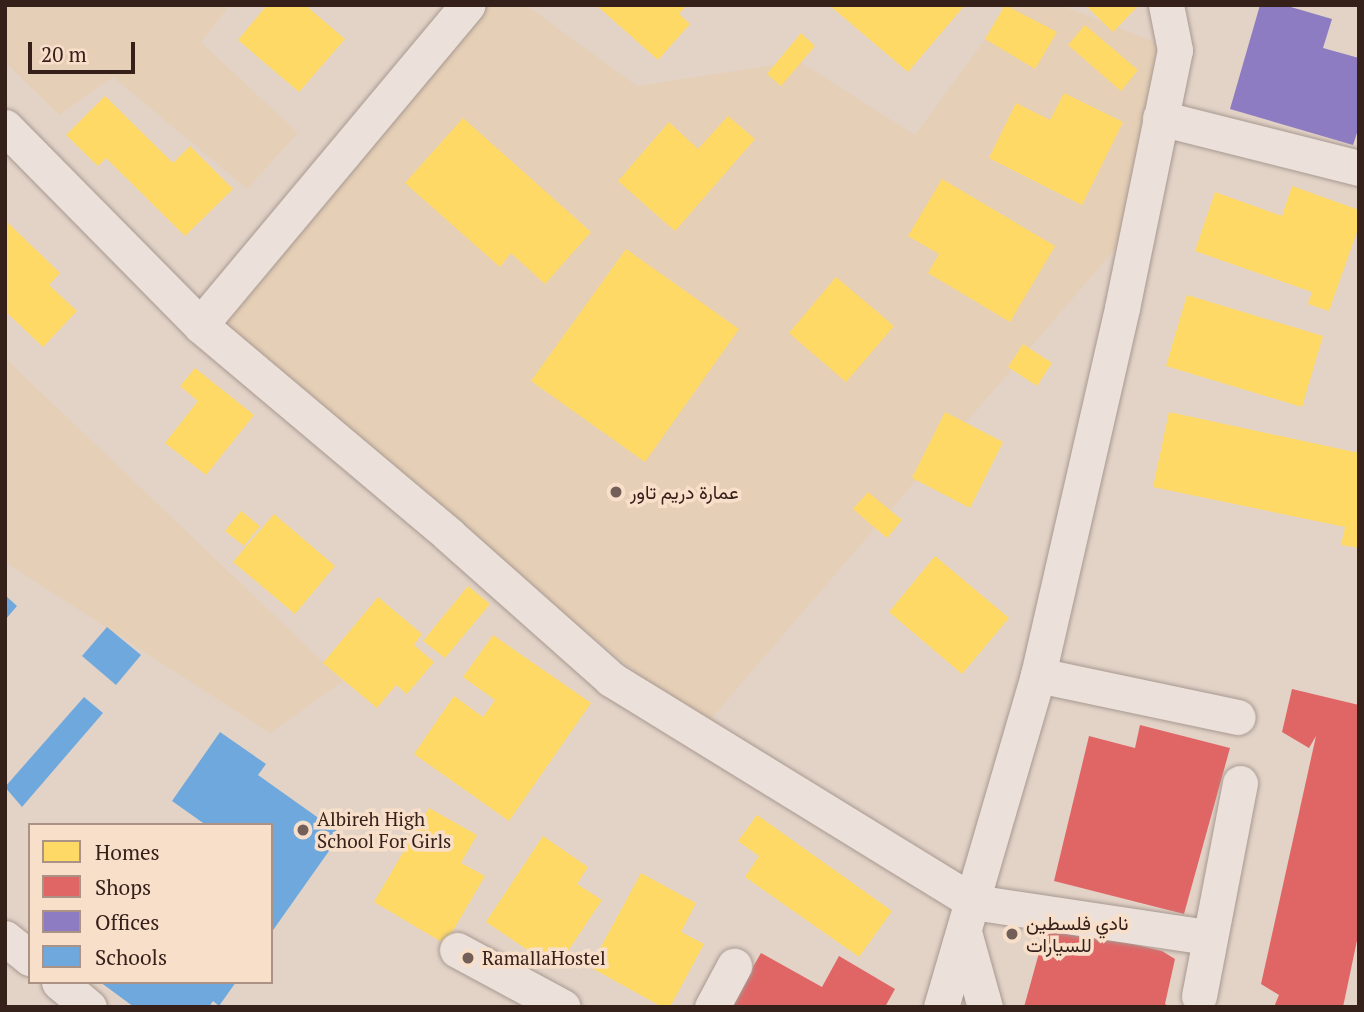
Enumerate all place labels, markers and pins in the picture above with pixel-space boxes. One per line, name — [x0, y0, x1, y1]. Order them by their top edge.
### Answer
place label: عمارة دريم تاور — [630, 481, 739, 503]
marker: عمارة دريم تاور — [608, 484, 624, 500]
place label: Albireh High School For Girls — [317, 808, 451, 852]
marker: Albireh High School For Girls — [295, 822, 311, 838]
place label: نادي فلسطين للسيارات — [1026, 912, 1128, 956]
marker: نادي فلسطين للسيارات — [1004, 926, 1020, 942]
place label: RamallaHostel — [482, 947, 606, 969]
marker: RamallaHostel — [460, 950, 476, 966]

